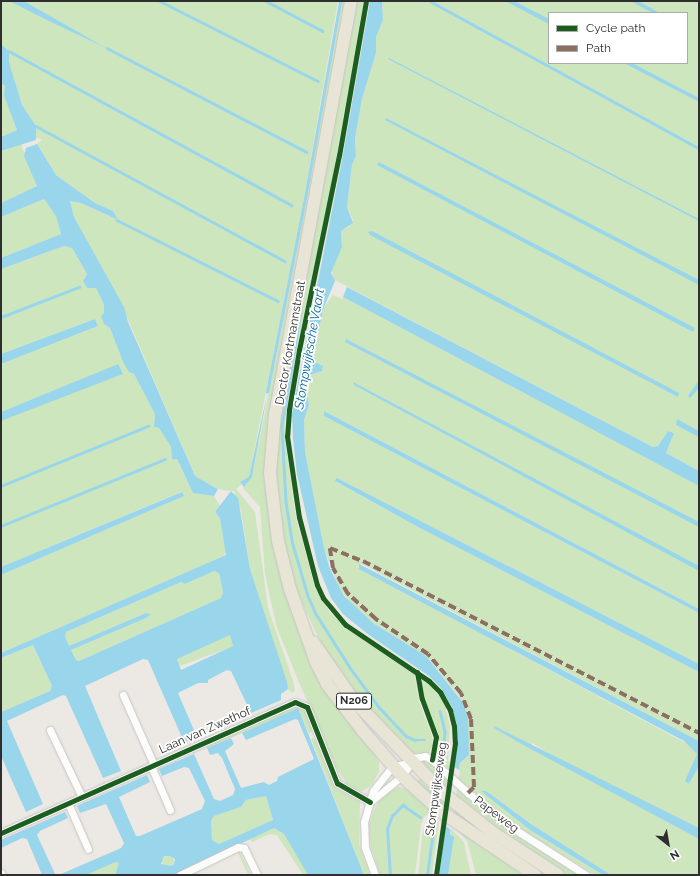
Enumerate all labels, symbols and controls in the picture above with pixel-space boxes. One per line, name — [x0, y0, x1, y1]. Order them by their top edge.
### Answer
legend — [548, 12, 688, 64]
text: Cycle path — [586, 21, 645, 35]
text: Path — [586, 41, 611, 55]
street label: Doctor Kortmannstraat — [273, 280, 309, 406]
water label: Stompwijksche Vaart — [292, 287, 328, 411]
road number: N206 — [335, 692, 373, 710]
street label: Laan van Zwethof — [157, 704, 253, 758]
street label: Stompwijkseweg — [423, 741, 451, 837]
street label: Papeweg — [471, 794, 521, 836]
north arrow — [648, 824, 688, 864]
text: N — [667, 847, 681, 862]

